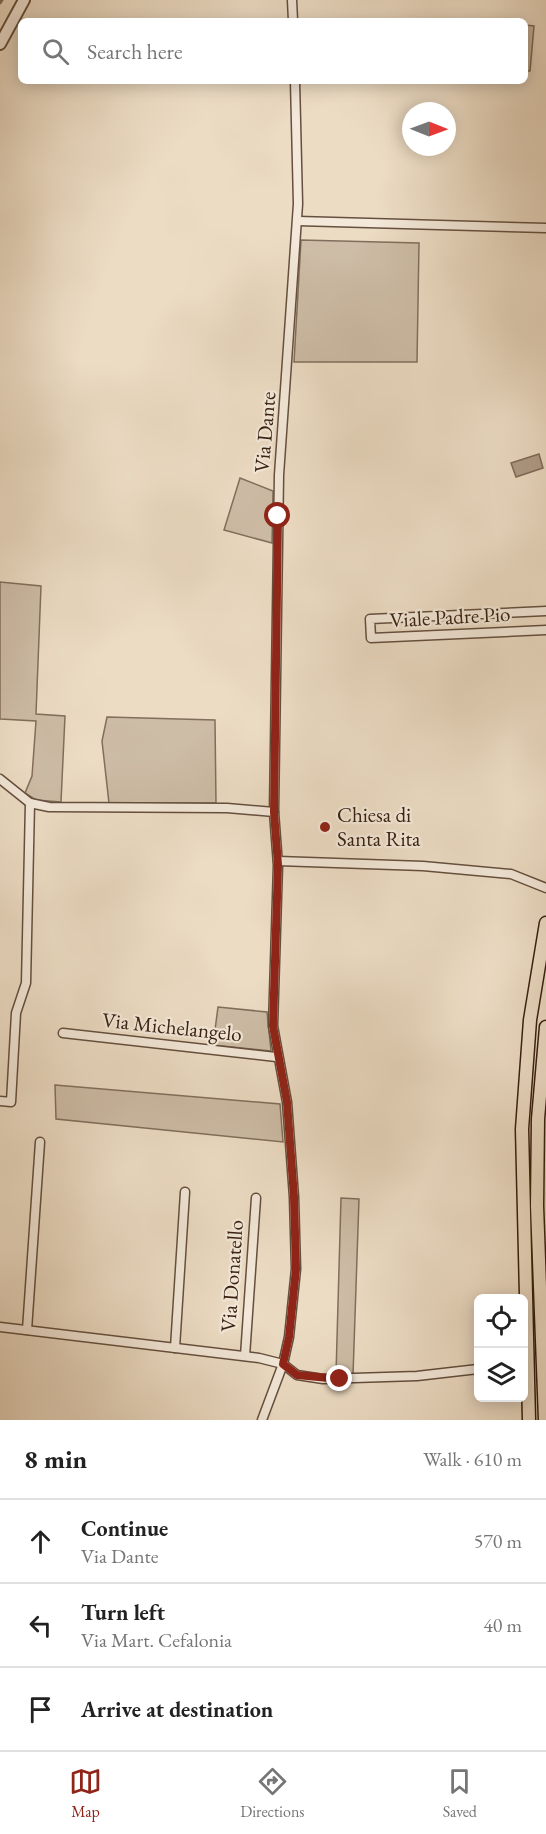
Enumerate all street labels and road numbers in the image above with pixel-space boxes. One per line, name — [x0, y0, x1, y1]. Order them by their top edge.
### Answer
street label: Via Dante — [248, 390, 282, 474]
street label: Viale Padre Pio — [389, 600, 511, 633]
street label: Via Michelangelo — [101, 1006, 243, 1047]
street label: Via Donatello — [214, 1219, 249, 1333]

